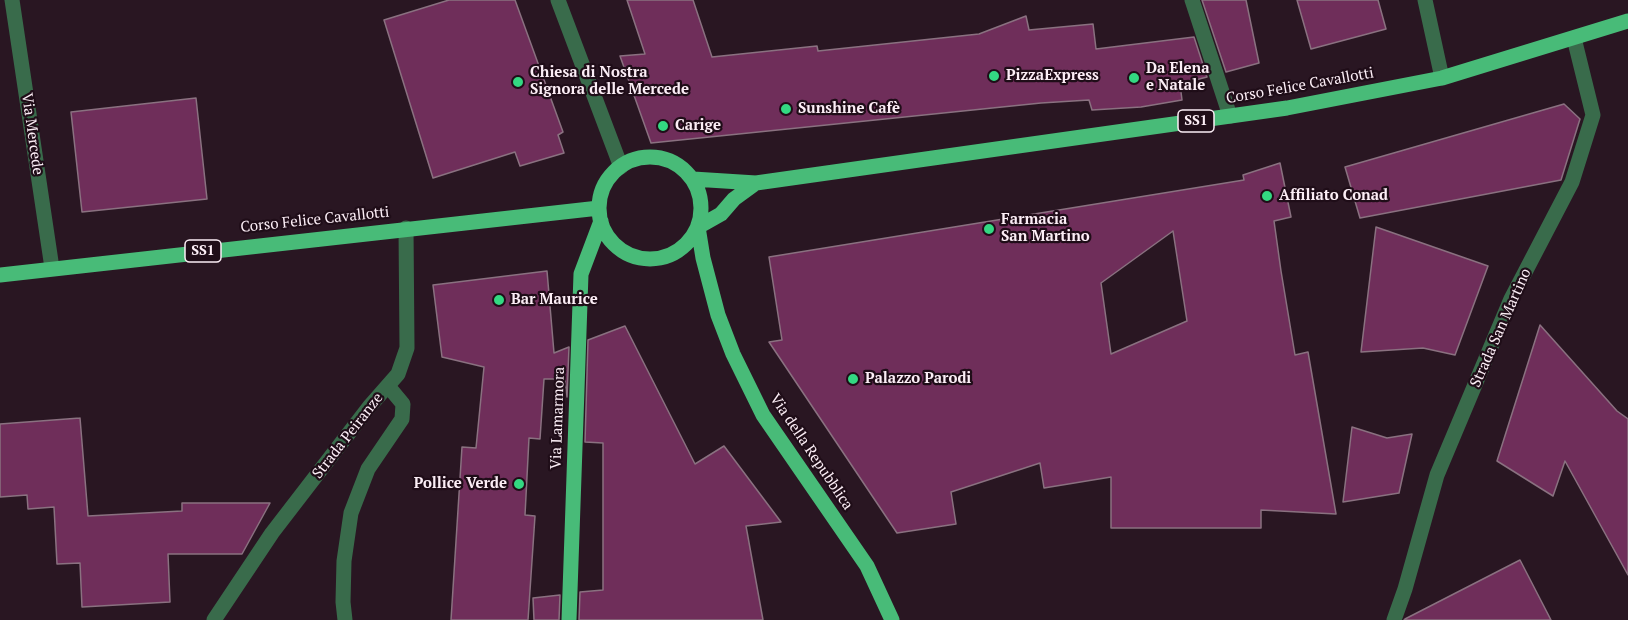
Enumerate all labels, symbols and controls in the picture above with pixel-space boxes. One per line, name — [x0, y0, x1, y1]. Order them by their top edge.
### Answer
place label: Da Elena e Natale — [1146, 60, 1210, 95]
place label: Chiesa di Nostra Signora delle Mercede — [530, 64, 689, 99]
street label: Corso Felice Cavallotti — [1225, 64, 1375, 108]
place label: PizzaExpress — [1006, 67, 1099, 85]
marker: PizzaExpress — [987, 69, 1001, 83]
marker: Da Elena e Natale — [1127, 71, 1141, 85]
marker: Chiesa di Nostra Signora delle Mercede — [511, 75, 525, 89]
street label: Via Mercede — [17, 92, 47, 176]
place label: Sunshine Cafè — [798, 100, 900, 118]
marker: Sunshine Cafè — [779, 102, 793, 116]
road number: SS1 — [1178, 110, 1214, 132]
place label: Carige — [675, 117, 721, 135]
marker: Carige — [656, 119, 670, 133]
place label: Affiliato Conad — [1279, 187, 1388, 205]
marker: Affiliato Conad — [1260, 189, 1274, 203]
street label: Corso Felice Cavallotti — [240, 203, 390, 237]
place label: Farmacia San Martino — [1001, 211, 1090, 246]
marker: Farmacia San Martino — [982, 222, 996, 236]
road number: SS1 — [185, 240, 221, 262]
street label: Strada San Martino — [1467, 266, 1535, 390]
place label: Bar Maurice — [511, 291, 598, 309]
marker: Bar Maurice — [492, 293, 506, 307]
street label: Via Lamarmora — [547, 366, 569, 470]
place label: Palazzo Parodi — [865, 370, 971, 388]
marker: Palazzo Parodi — [846, 372, 860, 386]
street label: Strada Peiranze — [309, 389, 387, 483]
street label: Via della Repubblica — [766, 391, 856, 513]
place label: Pollice Verde — [414, 475, 507, 493]
marker: Pollice Verde — [512, 477, 526, 491]

